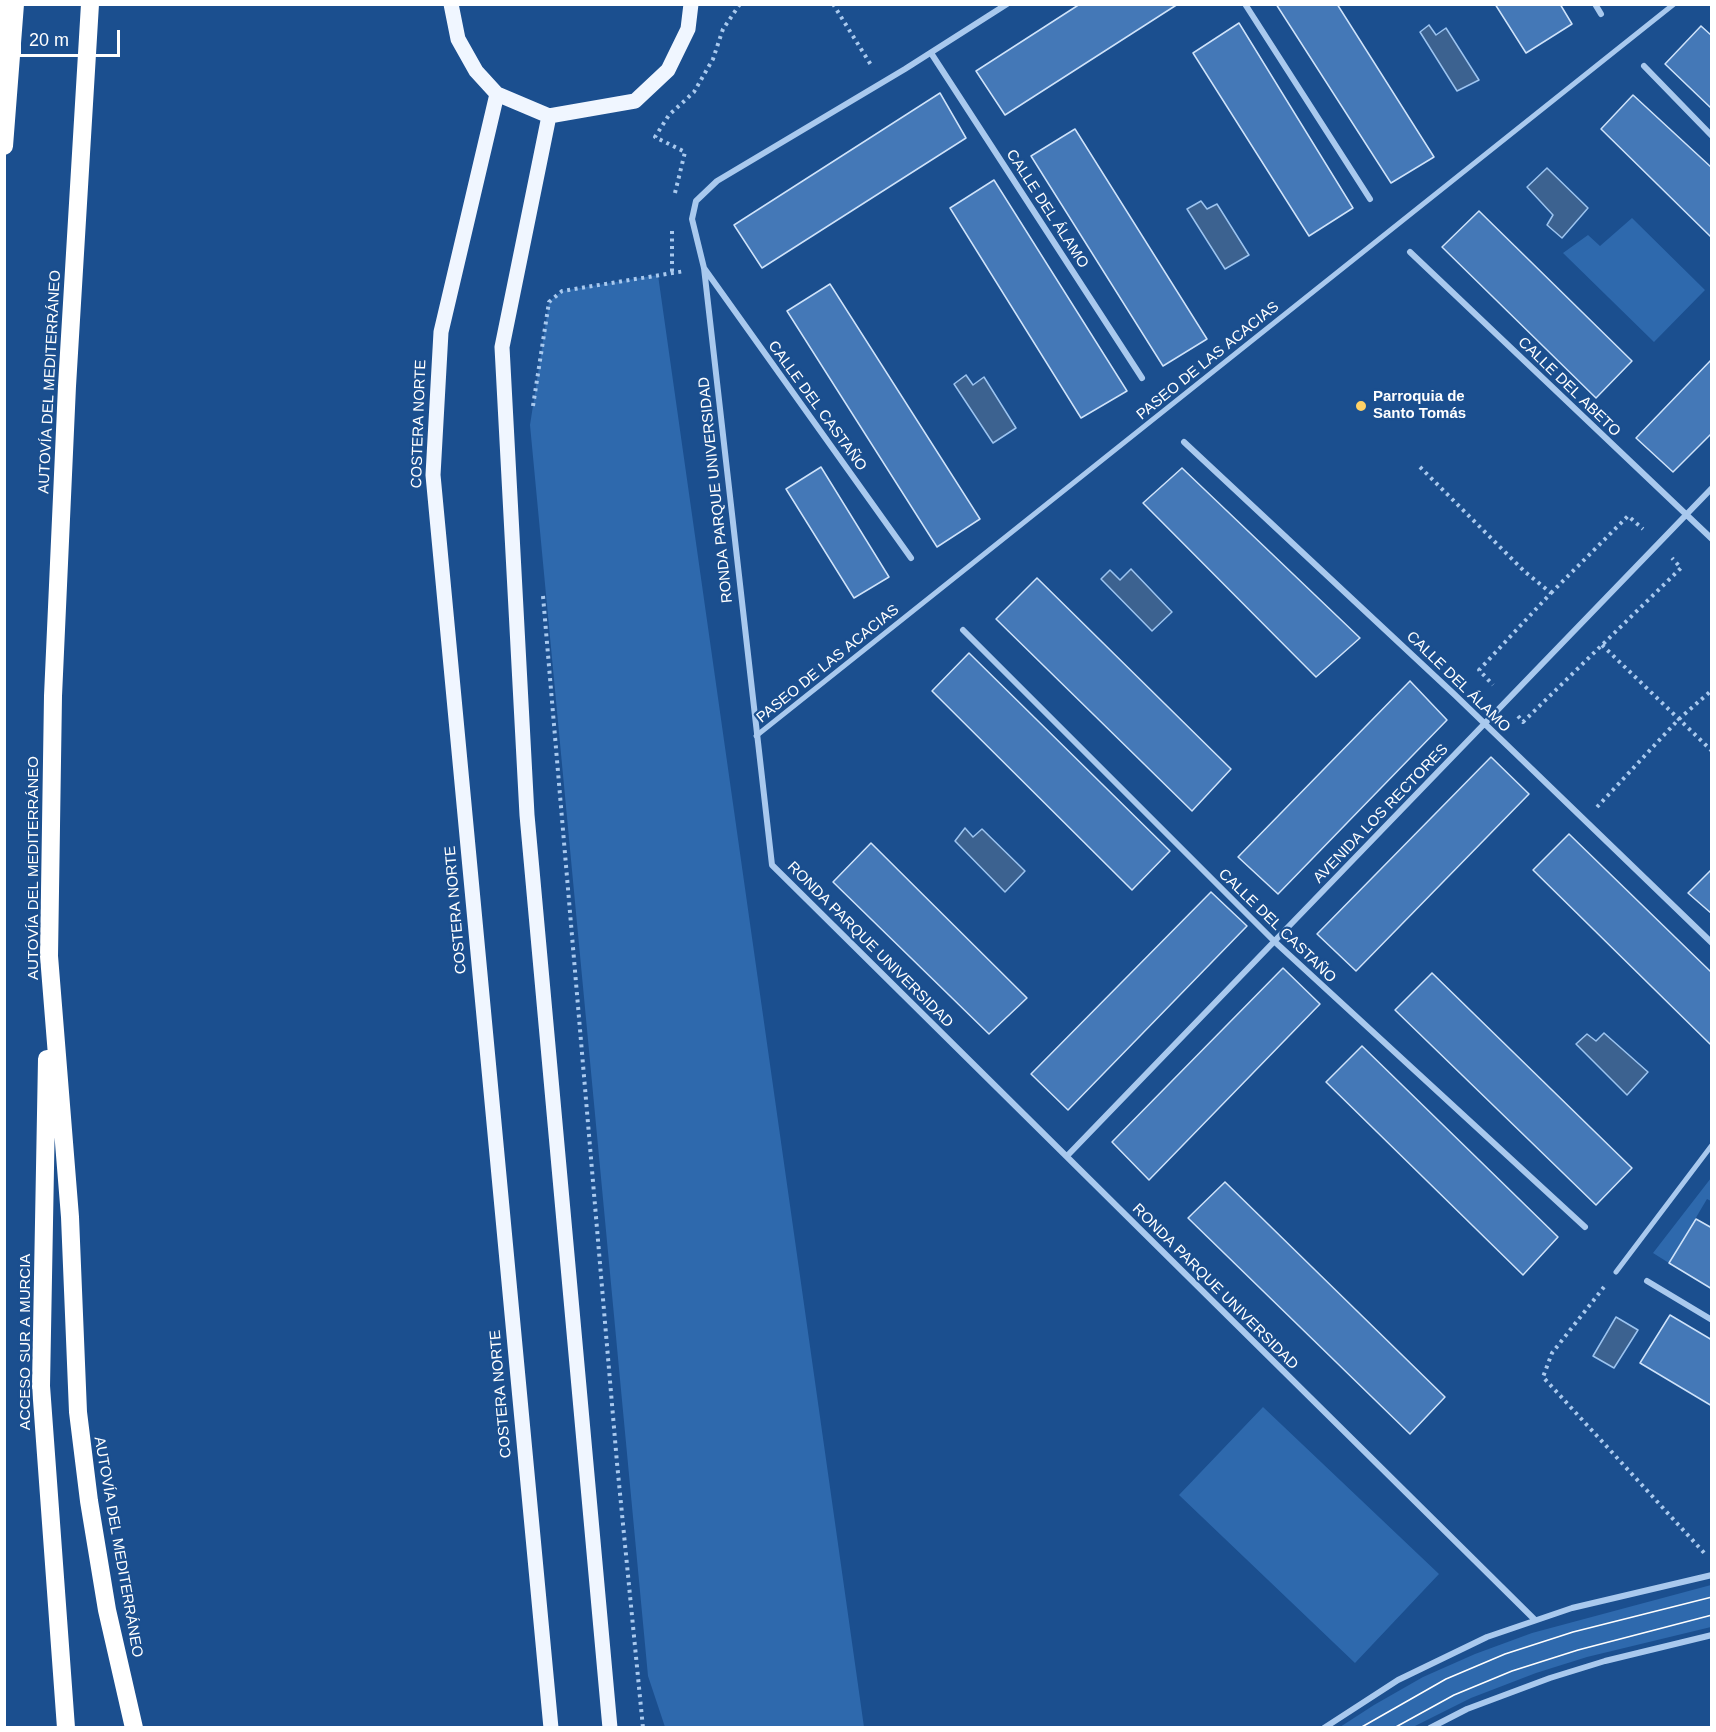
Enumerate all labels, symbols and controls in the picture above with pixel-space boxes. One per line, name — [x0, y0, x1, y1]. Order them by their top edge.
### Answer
scale bar — [21, 18, 123, 56]
text: 20 m — [29, 30, 69, 50]
street label: CALLE DEL ÁLAMO — [1002, 146, 1092, 272]
street label: AUTOVÍA DEL MEDITERRÁNEO — [35, 270, 65, 494]
street label: PASEO DE LAS ACACIAS — [1133, 298, 1283, 424]
street label: CALLE DEL ABETO — [1514, 333, 1624, 441]
street label: CALLE DEL CASTAÑO — [764, 337, 870, 475]
street label: COSTERA NORTE — [408, 359, 430, 489]
street label: RONDA PARQUE UNIVERSIDAD — [695, 376, 737, 604]
place label: Parroquia de Santo Tomás — [1373, 388, 1466, 423]
marker: Parroquia de Santo Tomás — [1354, 399, 1368, 413]
street label: PASEO DE LAS ACACIAS — [753, 601, 903, 727]
street label: CALLE DEL ÁLAMO — [1402, 628, 1514, 736]
street label: AVENIDA LOS RECTORES — [1310, 741, 1452, 887]
street label: AUTOVÍA DEL MEDITERRÁNEO — [25, 756, 43, 980]
street label: COSTERA NORTE — [441, 845, 471, 975]
street label: RONDA PARQUE UNIVERSIDAD — [783, 858, 957, 1032]
street label: CALLE DEL CASTAÑO — [1214, 865, 1340, 987]
street label: RONDA PARQUE UNIVERSIDAD — [1128, 1200, 1302, 1374]
street label: ACCESO SUR A MURCIA — [17, 1254, 35, 1430]
street label: COSTERA NORTE — [486, 1329, 516, 1459]
street label: AUTOVÍA DEL MEDITERRÁNEO — [90, 1435, 146, 1659]

